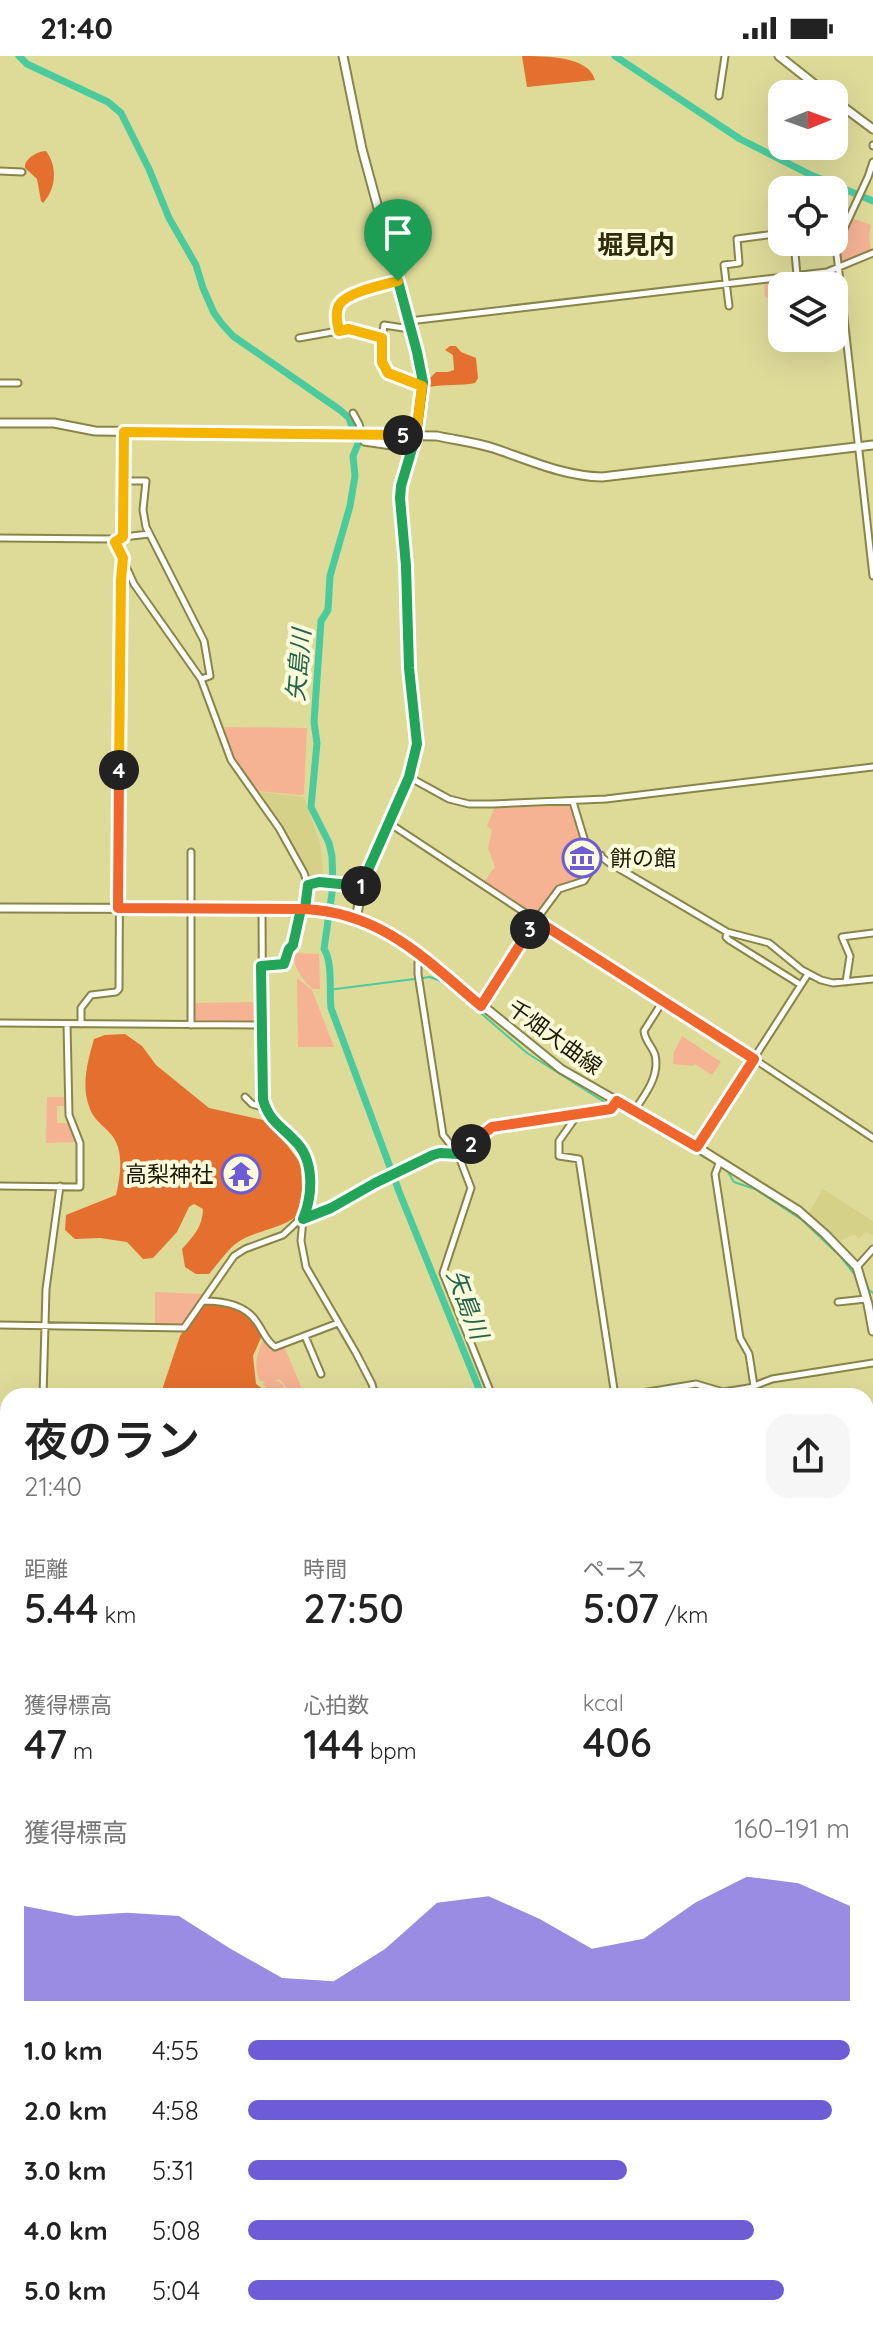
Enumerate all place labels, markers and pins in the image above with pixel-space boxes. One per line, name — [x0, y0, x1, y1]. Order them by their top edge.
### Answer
pin — [364, 199, 432, 281]
pin: 5 — [383, 415, 423, 455]
pin: 4 — [99, 750, 139, 790]
museum icon: 餅の館 — [561, 837, 603, 879]
place label: 餅の館 — [610, 844, 676, 872]
pin: 1 — [341, 866, 381, 906]
pin: 3 — [510, 909, 550, 949]
pin: 2 — [451, 1124, 491, 1164]
temple icon: 高梨神社 — [220, 1153, 262, 1195]
place label: 高梨神社 — [125, 1160, 213, 1188]

